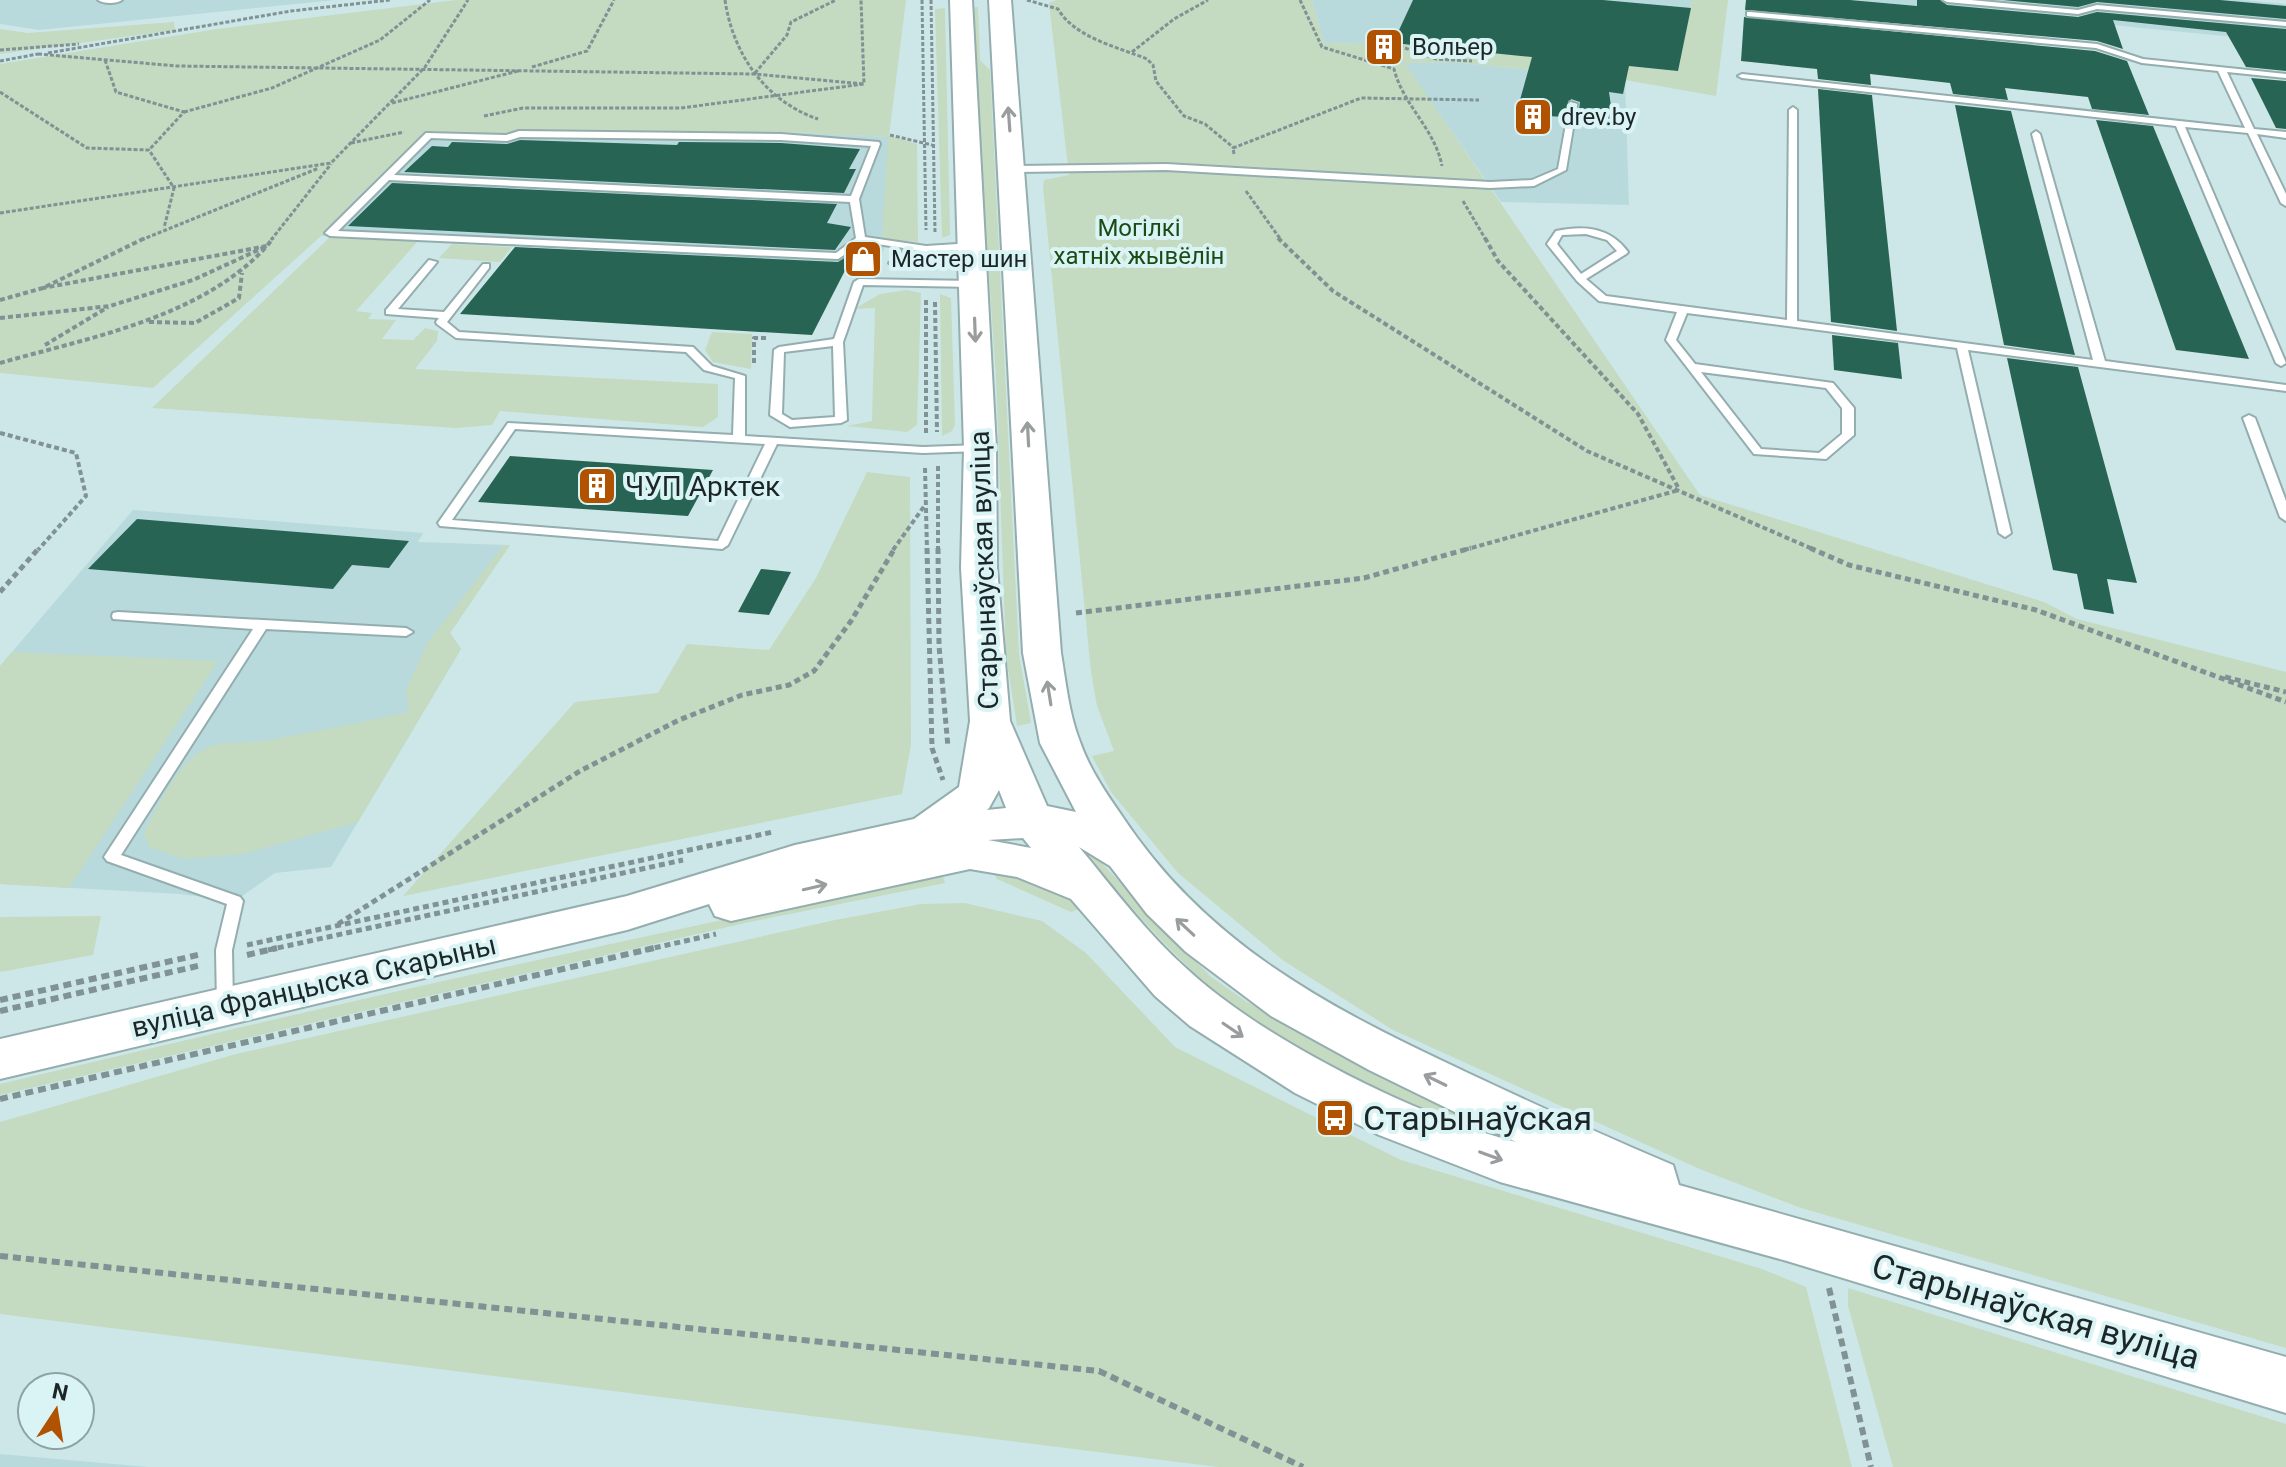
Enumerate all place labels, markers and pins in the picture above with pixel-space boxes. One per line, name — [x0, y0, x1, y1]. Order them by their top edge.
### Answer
building icon: Вольер — [1363, 26, 1405, 68]
place label: Вольер — [1412, 33, 1494, 61]
building icon: drev.by — [1512, 96, 1554, 138]
place label: drev.by — [1561, 103, 1637, 131]
shop icon: Мастер шин — [842, 238, 884, 280]
place label: Мастер шин — [891, 245, 1027, 273]
building icon: ЧУП Арктек — [576, 465, 618, 507]
place label: ЧУП Арктек — [625, 470, 780, 503]
bus stop icon: Старынаўская — [1314, 1097, 1356, 1139]
place label: Старынаўская — [1363, 1098, 1592, 1138]

